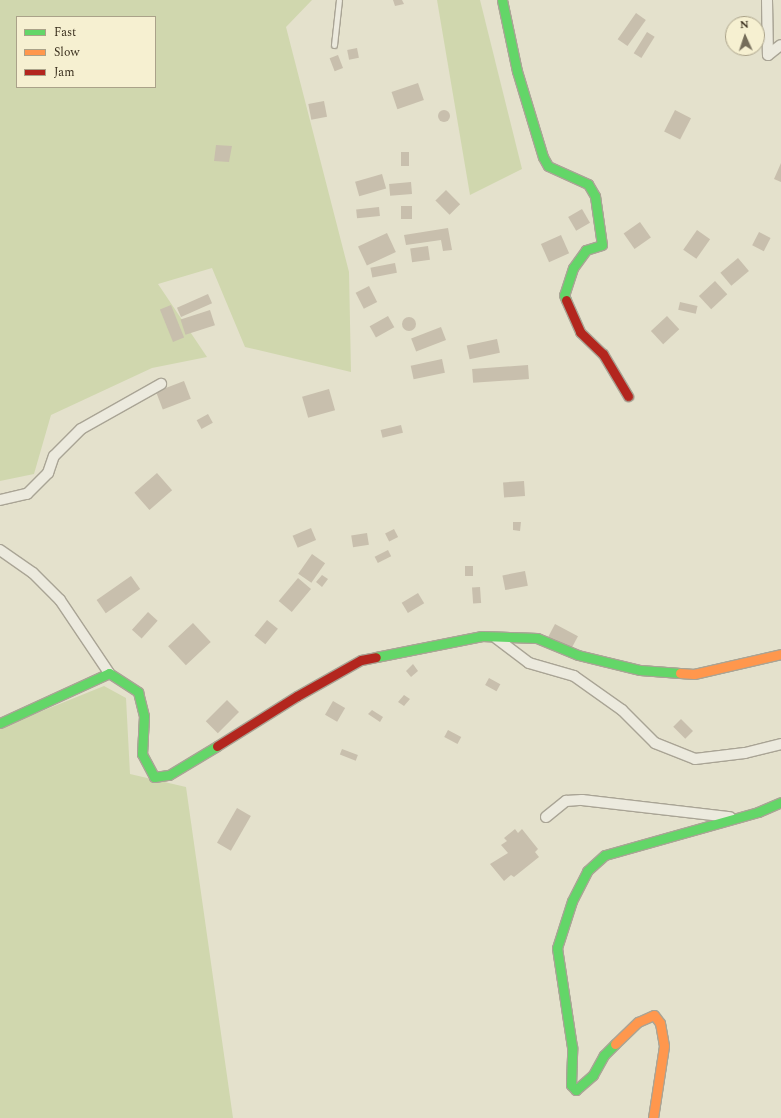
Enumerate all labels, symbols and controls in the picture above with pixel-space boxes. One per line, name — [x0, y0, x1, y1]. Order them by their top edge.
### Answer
legend — [16, 16, 156, 88]
north arrow — [725, 16, 765, 56]
text: N — [739, 16, 749, 33]
text: Fast — [54, 23, 76, 42]
text: Slow — [54, 43, 79, 62]
text: Jam — [54, 63, 75, 82]

